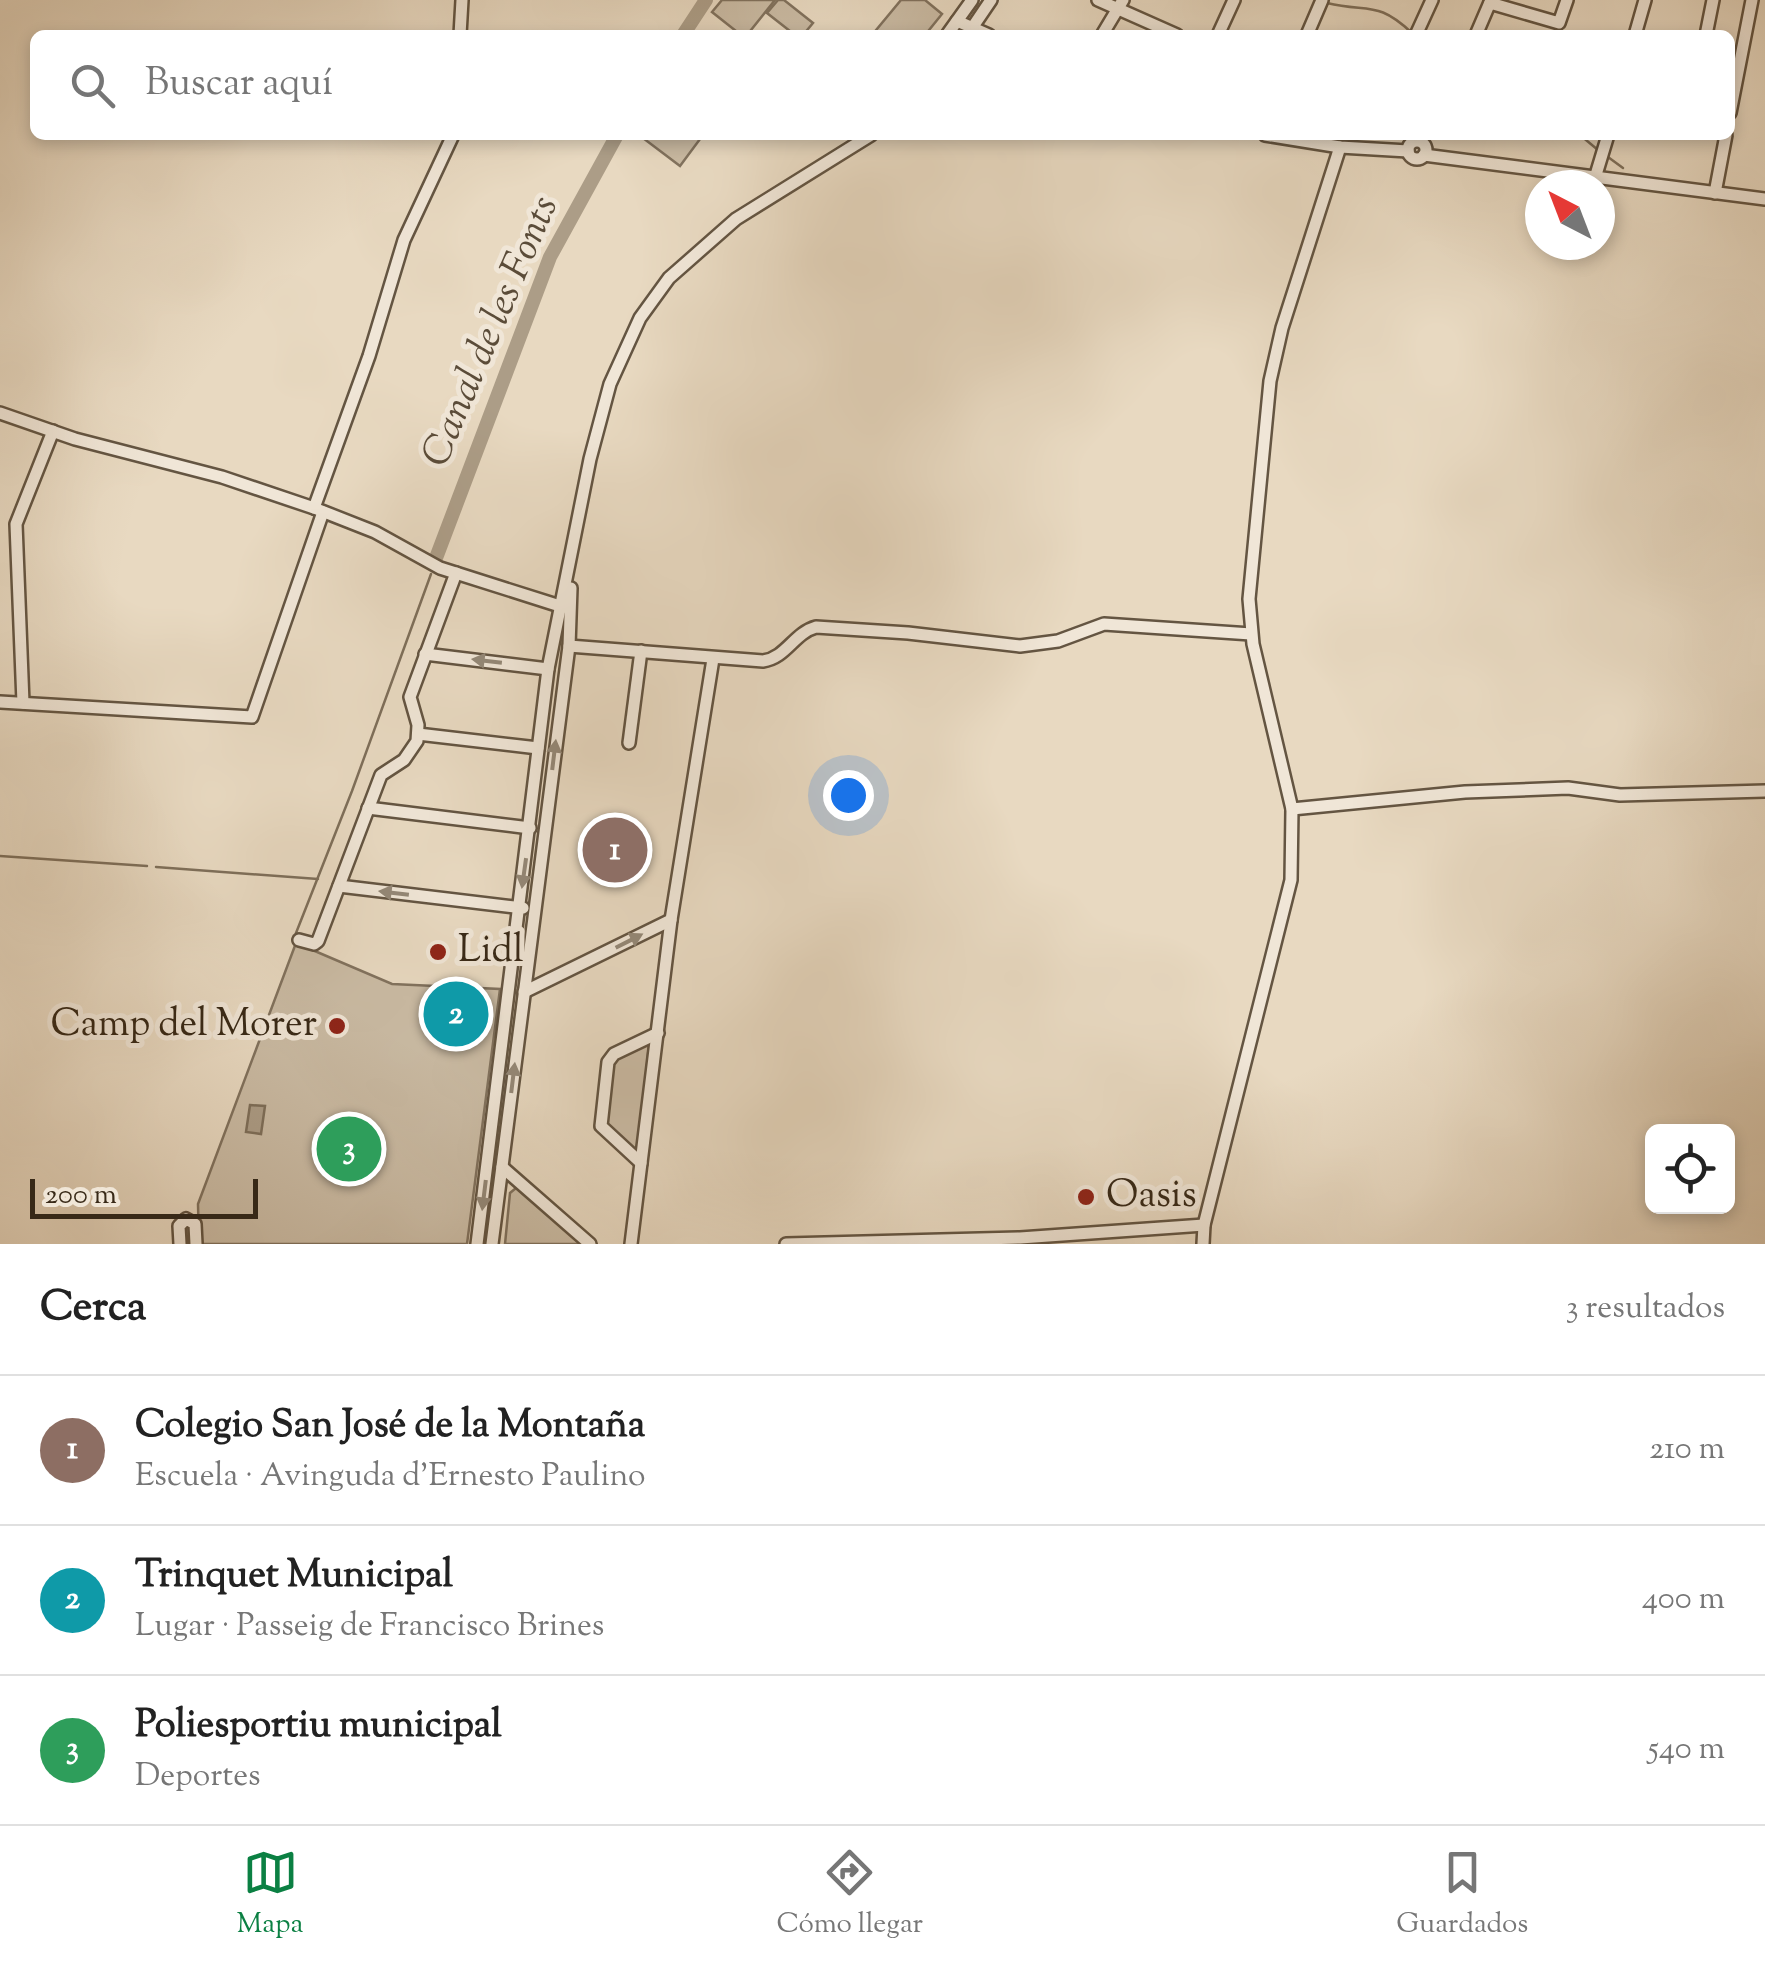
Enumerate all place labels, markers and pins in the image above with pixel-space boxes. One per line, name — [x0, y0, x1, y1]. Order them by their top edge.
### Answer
pin: 1 — [582, 812, 648, 888]
place label: Lidl — [458, 925, 524, 979]
marker: Lidl — [427, 941, 449, 963]
pin: 2 — [424, 976, 488, 1052]
place label: Camp del Morer — [51, 999, 317, 1053]
marker: Camp del Morer — [326, 1015, 348, 1037]
pin: 3 — [316, 1112, 382, 1186]
place label: Oasis — [1106, 1170, 1197, 1224]
marker: Oasis — [1075, 1186, 1097, 1208]

